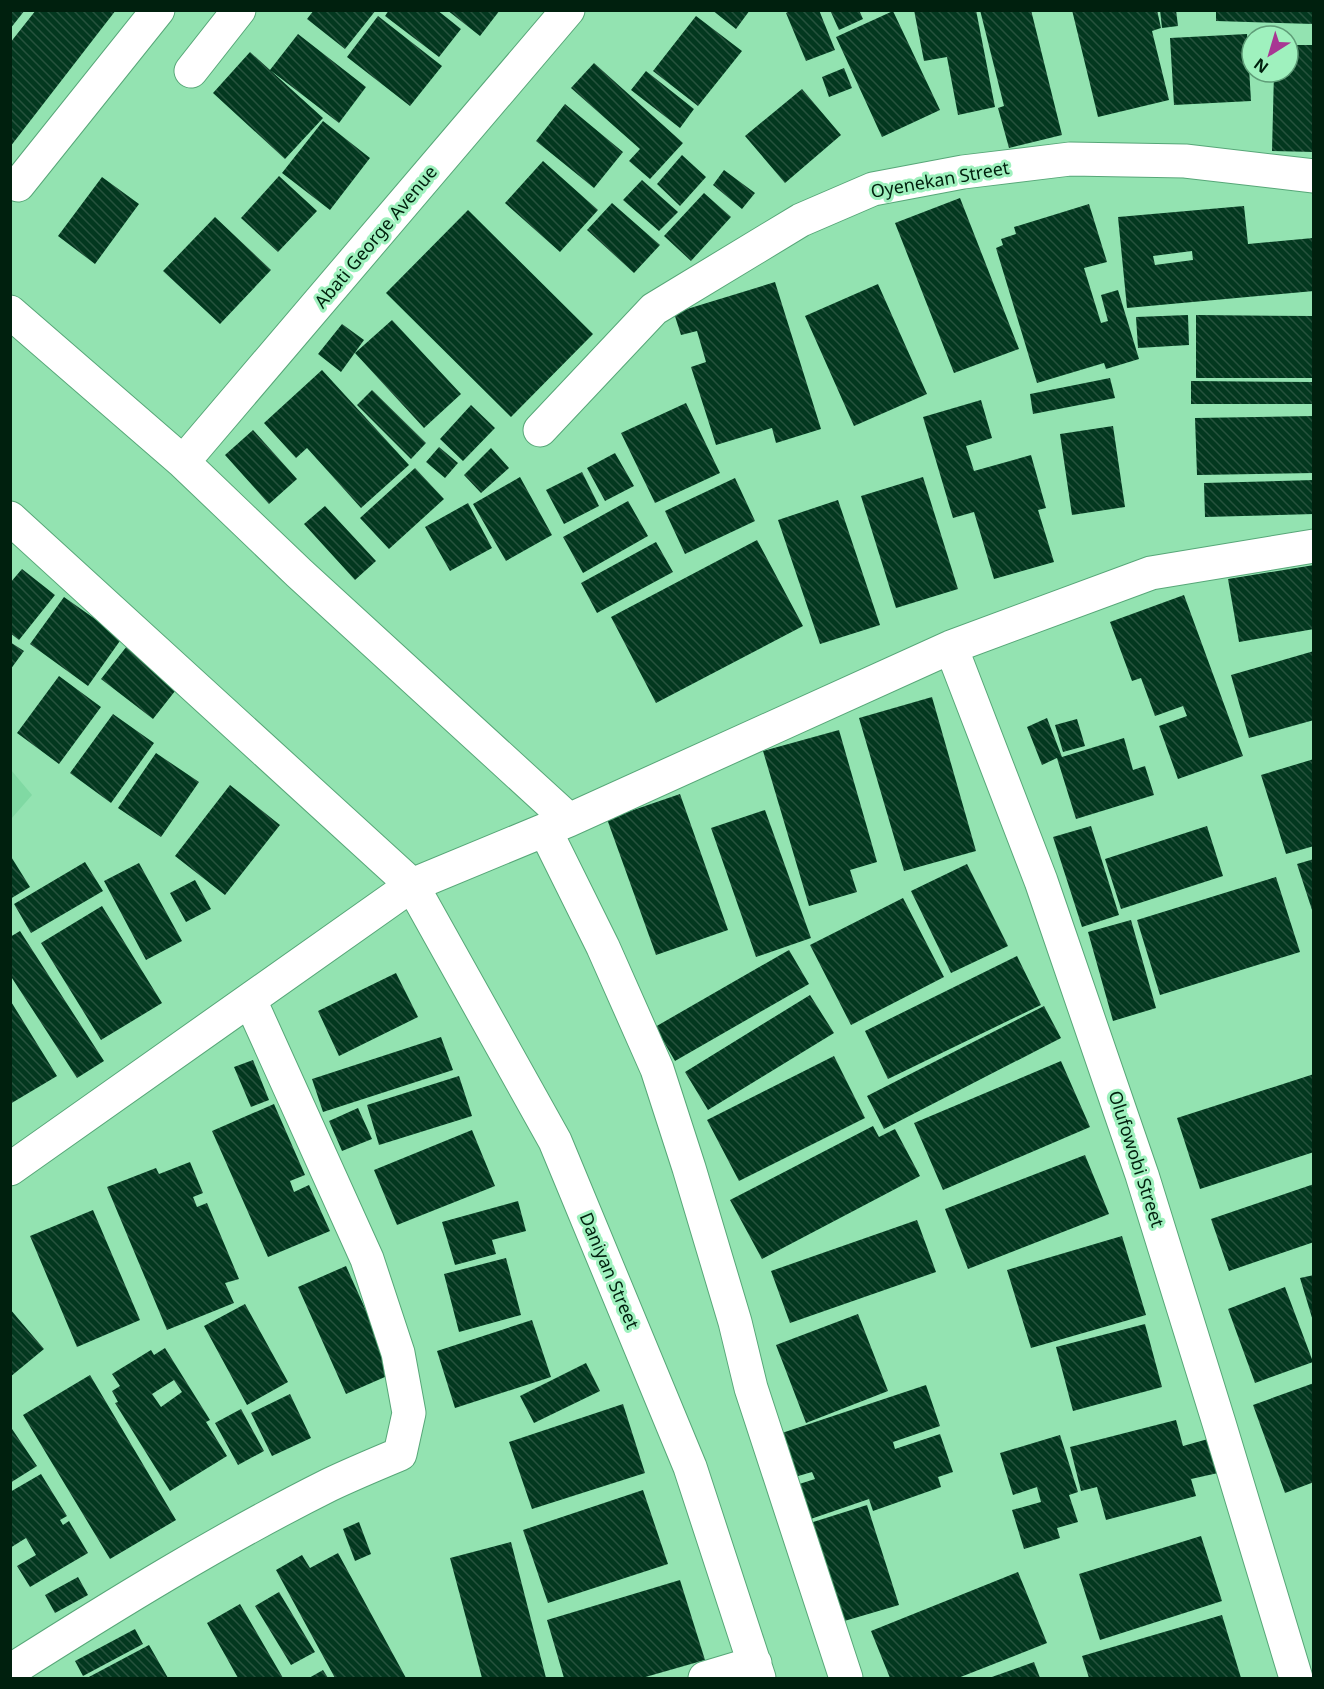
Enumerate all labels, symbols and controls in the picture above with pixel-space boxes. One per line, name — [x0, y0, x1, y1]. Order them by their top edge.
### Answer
north arrow — [1240, 24, 1300, 84]
text: N — [1249, 53, 1273, 79]
street label: Oyenekan Street — [869, 155, 1012, 203]
street label: Abati George Avenue — [309, 160, 442, 313]
street label: Olufowobi Street — [1104, 1087, 1170, 1231]
street label: Daniyan Street — [575, 1209, 645, 1333]

